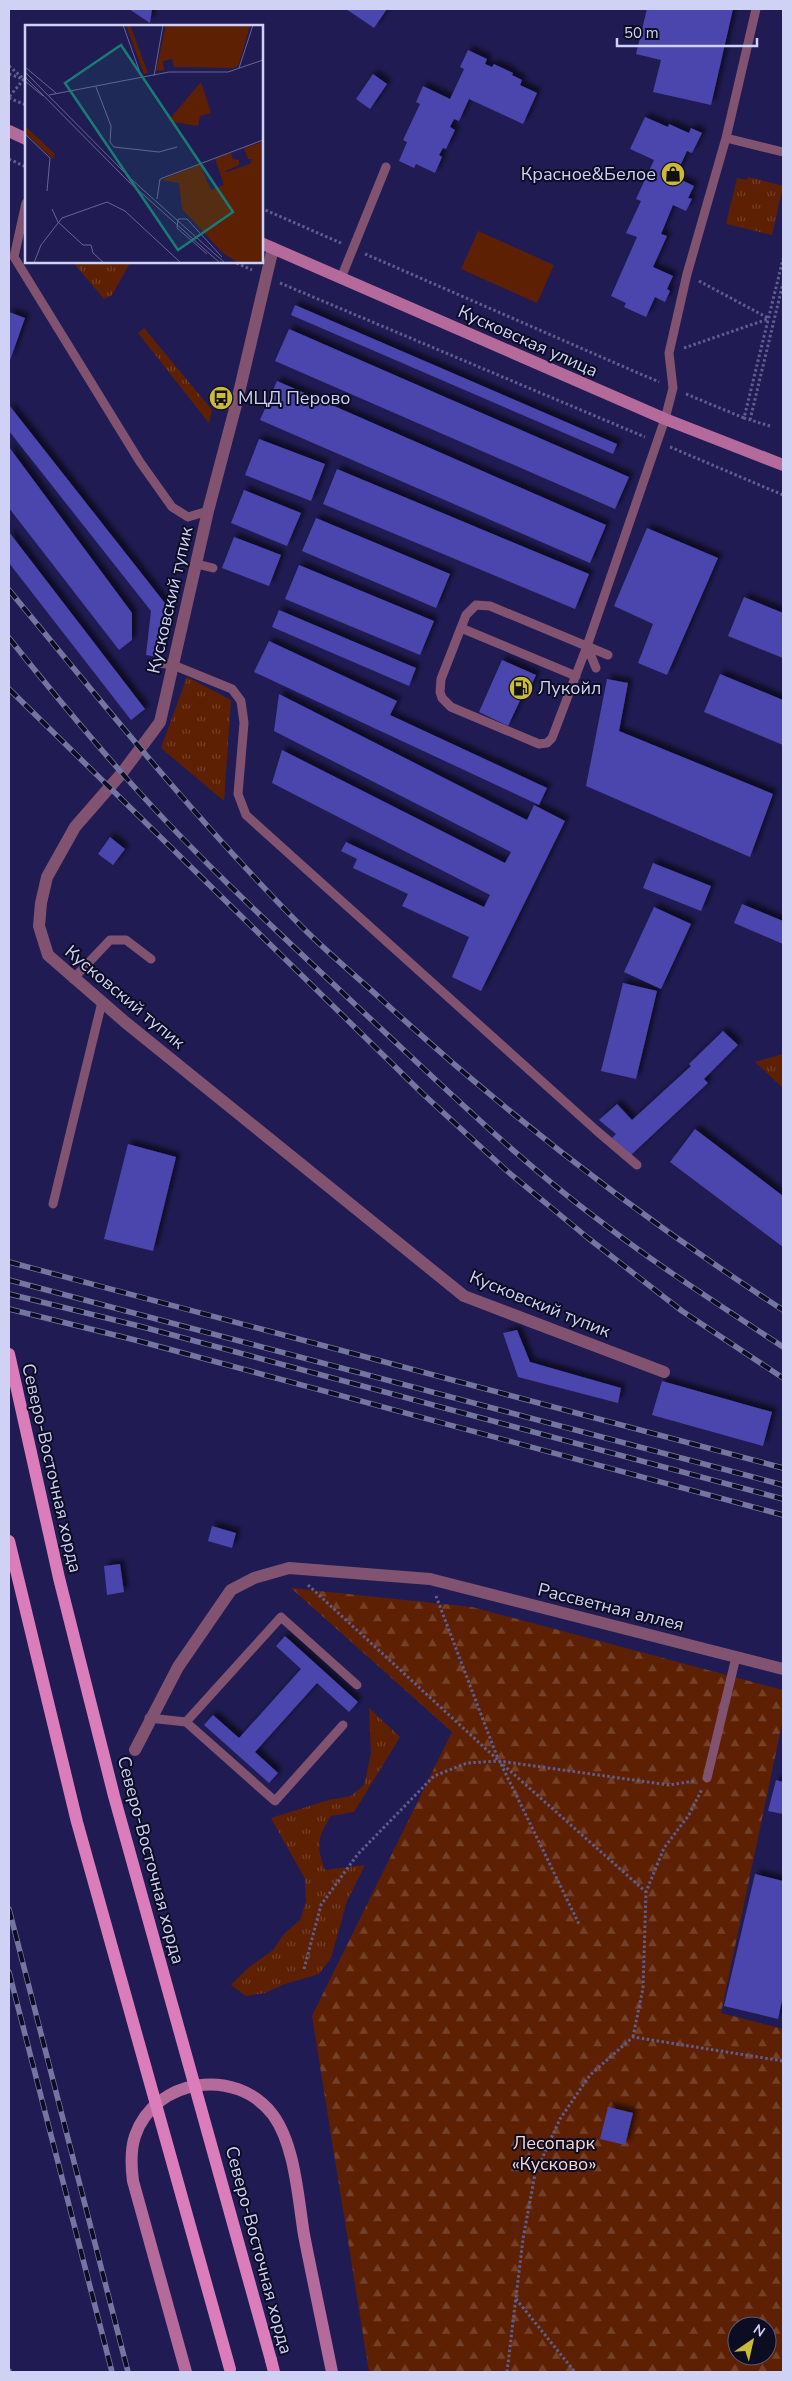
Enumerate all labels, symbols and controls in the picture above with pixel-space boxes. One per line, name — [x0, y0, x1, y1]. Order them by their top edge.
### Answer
scale bar — [617, 15, 757, 47]
text: 50 m — [624, 23, 659, 43]
inset map — [25, 25, 262, 262]
shop icon: Красное&Белое — [660, 161, 686, 187]
place label: Красное&Белое — [521, 162, 656, 186]
street label: Кусковская улица — [454, 299, 602, 383]
bus stop icon: МЦД Перово — [208, 385, 234, 411]
place label: МЦД Перово — [238, 386, 351, 410]
street label: Кусковский тупик — [141, 524, 199, 676]
fuel station icon: Лукойл — [508, 675, 534, 701]
place label: Лукойл — [538, 676, 601, 700]
street label: Кусковский тупик — [60, 940, 191, 1055]
street label: Кусковский тупик — [466, 1265, 615, 1343]
street label: Северо-Восточная хорда — [16, 1361, 88, 1575]
street label: Рассветная аллея — [535, 1577, 687, 1637]
street label: Северо-Восточная хорда — [112, 1753, 190, 1967]
park label: Лесопарк «Кусково» — [512, 2131, 596, 2176]
street label: Северо-Восточная хорда — [220, 2143, 298, 2357]
north arrow — [727, 2316, 777, 2366]
text: N — [749, 2320, 769, 2341]

